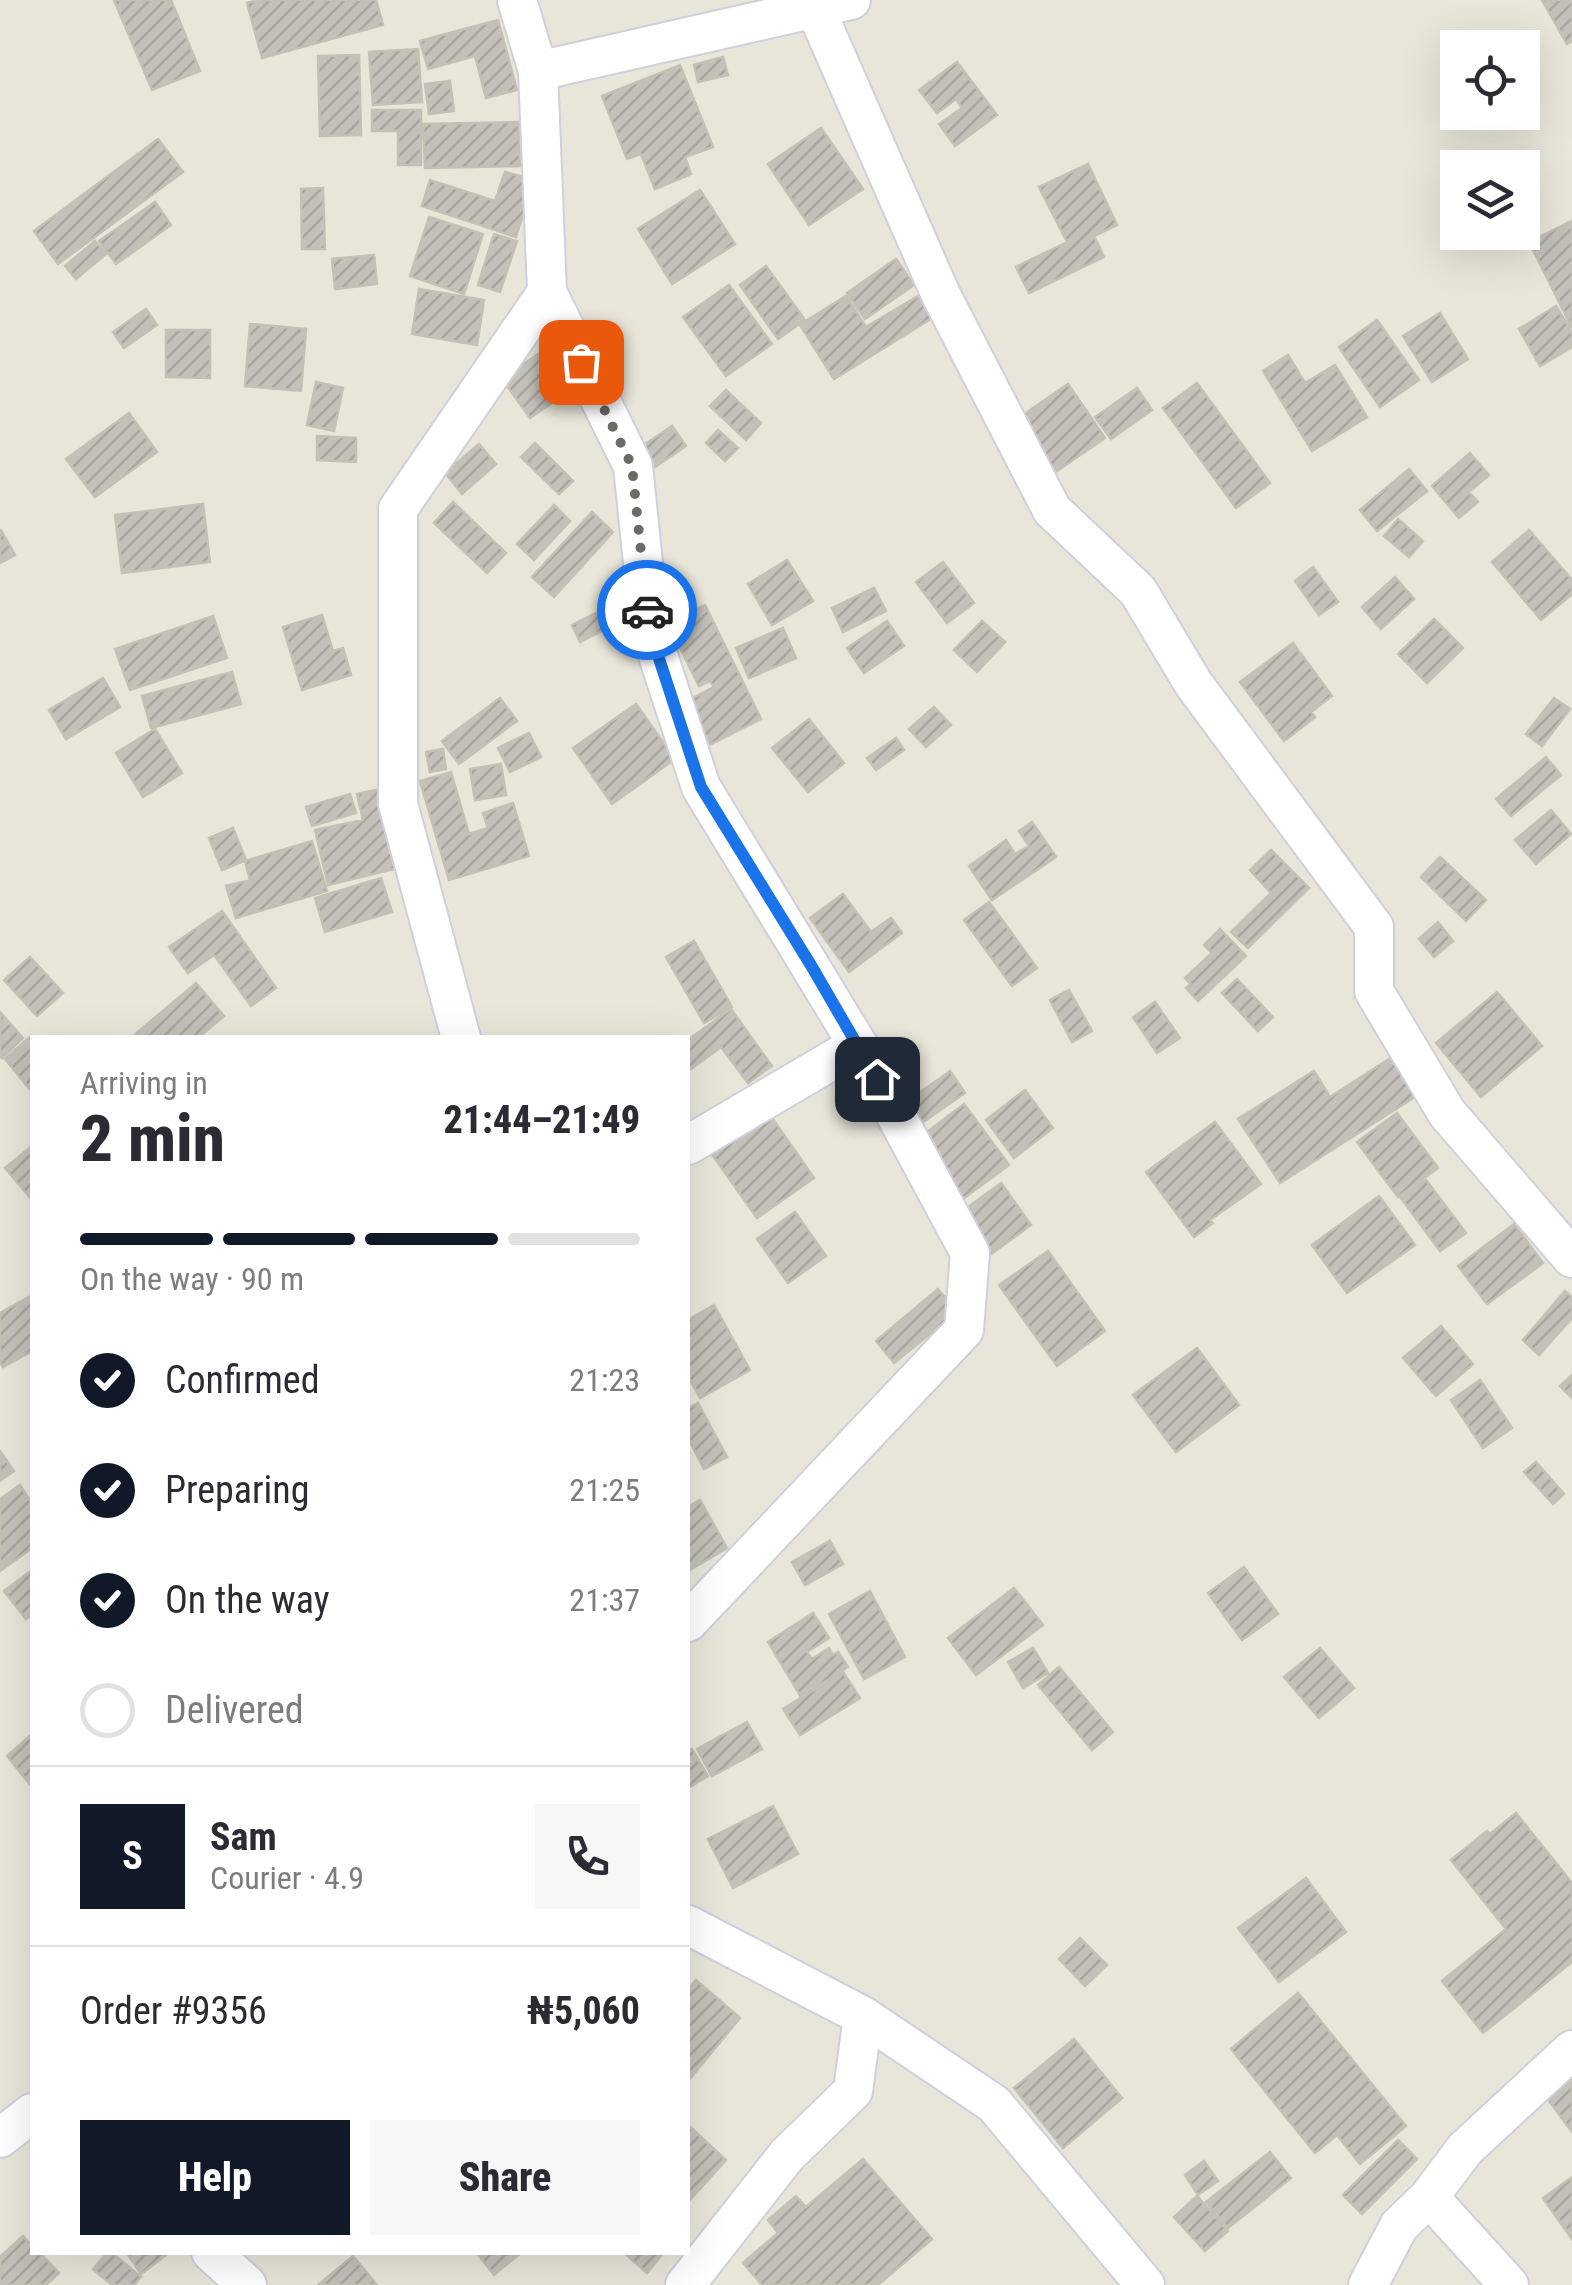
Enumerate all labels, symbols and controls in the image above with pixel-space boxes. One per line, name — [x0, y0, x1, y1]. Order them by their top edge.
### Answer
map controls — [1440, 30, 1540, 250]
button: locate — [1440, 30, 1540, 130]
button: layers — [1440, 150, 1540, 250]
pin — [539, 320, 624, 405]
icon: bag — [554, 335, 609, 390]
courier — [597, 560, 697, 660]
icon: car — [620, 583, 675, 638]
pin — [835, 1037, 920, 1122]
icon: home — [850, 1052, 905, 1107]
text: Arriving in — [80, 1064, 208, 1102]
text: 21:44–21:49 — [443, 1098, 640, 1142]
text: 2 min — [80, 1101, 225, 1177]
text: On the way · 90 m — [80, 1260, 304, 1298]
icon: check — [80, 1353, 135, 1408]
text: Confirmed — [165, 1358, 320, 1402]
text: 21:23 — [569, 1361, 640, 1399]
icon: check — [80, 1463, 135, 1518]
text: Preparing — [165, 1468, 310, 1512]
text: 21:25 — [569, 1471, 640, 1509]
icon: check — [80, 1573, 135, 1628]
text: On the way — [165, 1578, 330, 1622]
text: 21:37 — [569, 1581, 640, 1619]
text: Delivered — [165, 1688, 304, 1732]
button: phone — [535, 1804, 640, 1909]
text: Sam — [210, 1815, 277, 1859]
text: S — [122, 1834, 143, 1878]
text: Courier · 4.9 — [210, 1859, 364, 1897]
text: Order #9356 — [80, 1989, 267, 2033]
text: ₦5,060 — [527, 1989, 640, 2033]
button: Help — [80, 2120, 350, 2235]
button: Share — [370, 2120, 640, 2235]

